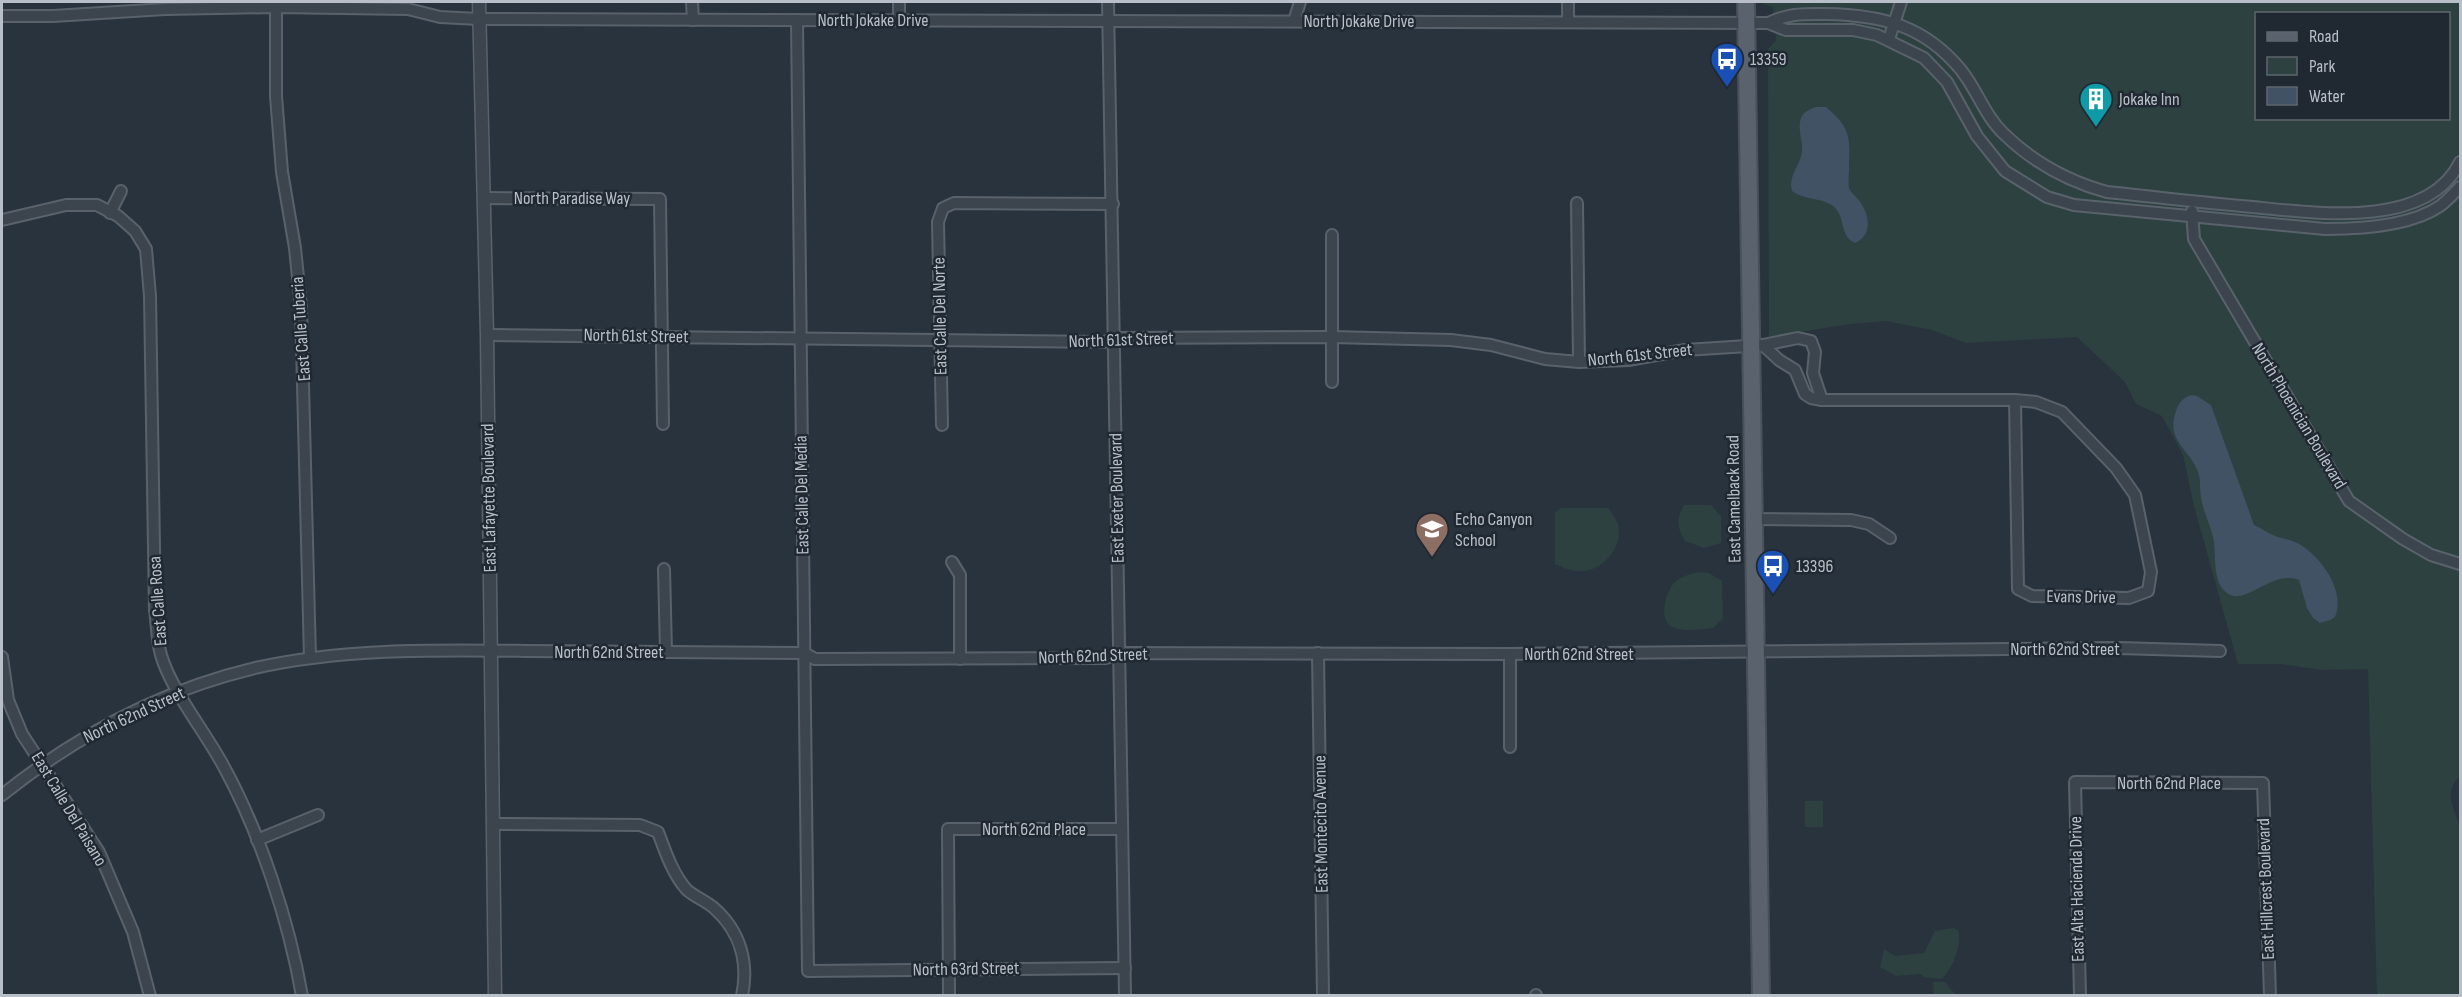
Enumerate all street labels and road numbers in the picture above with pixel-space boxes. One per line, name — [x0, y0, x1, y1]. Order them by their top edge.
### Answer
street label: North Jokake Drive — [817, 10, 929, 31]
street label: North Jokake Drive — [1303, 11, 1415, 32]
street label: North Paradise Way — [514, 188, 630, 209]
street label: East Calle Del Norte — [928, 257, 952, 375]
street label: East Calle Tuberia — [287, 276, 315, 382]
street label: North 61st Street — [583, 325, 689, 347]
street label: North 61st Street — [1068, 328, 1174, 352]
street label: North 61st Street — [1587, 339, 1694, 371]
street label: North Phoenician Boulevard — [2247, 339, 2351, 493]
street label: East Lafayette Boulevard — [477, 423, 501, 573]
street label: East Exeter Boulevard — [1105, 433, 1129, 563]
street label: East Calle Del Media — [790, 435, 814, 555]
street label: East Camelback Road — [1722, 435, 1746, 563]
street label: East Calle Rosa — [144, 555, 172, 647]
street label: Evans Drive — [2046, 586, 2116, 608]
street label: North 62nd Street — [2010, 639, 2120, 660]
street label: North 62nd Street — [554, 642, 664, 663]
street label: North 62nd Street — [1038, 644, 1149, 668]
street label: North 62nd Street — [1524, 644, 1634, 665]
street label: North 62nd Street — [80, 682, 189, 748]
street label: East Calle Del Paisano — [27, 748, 111, 870]
street label: East Montecito Avenue — [1309, 755, 1333, 893]
street label: North 62nd Place — [2117, 773, 2221, 794]
street label: East Alta Hacienda Drive — [2065, 816, 2089, 962]
street label: East Hillcrest Boulevard — [2253, 818, 2279, 960]
street label: North 62nd Place — [982, 819, 1086, 840]
street label: North 63rd Street — [912, 958, 1020, 980]

